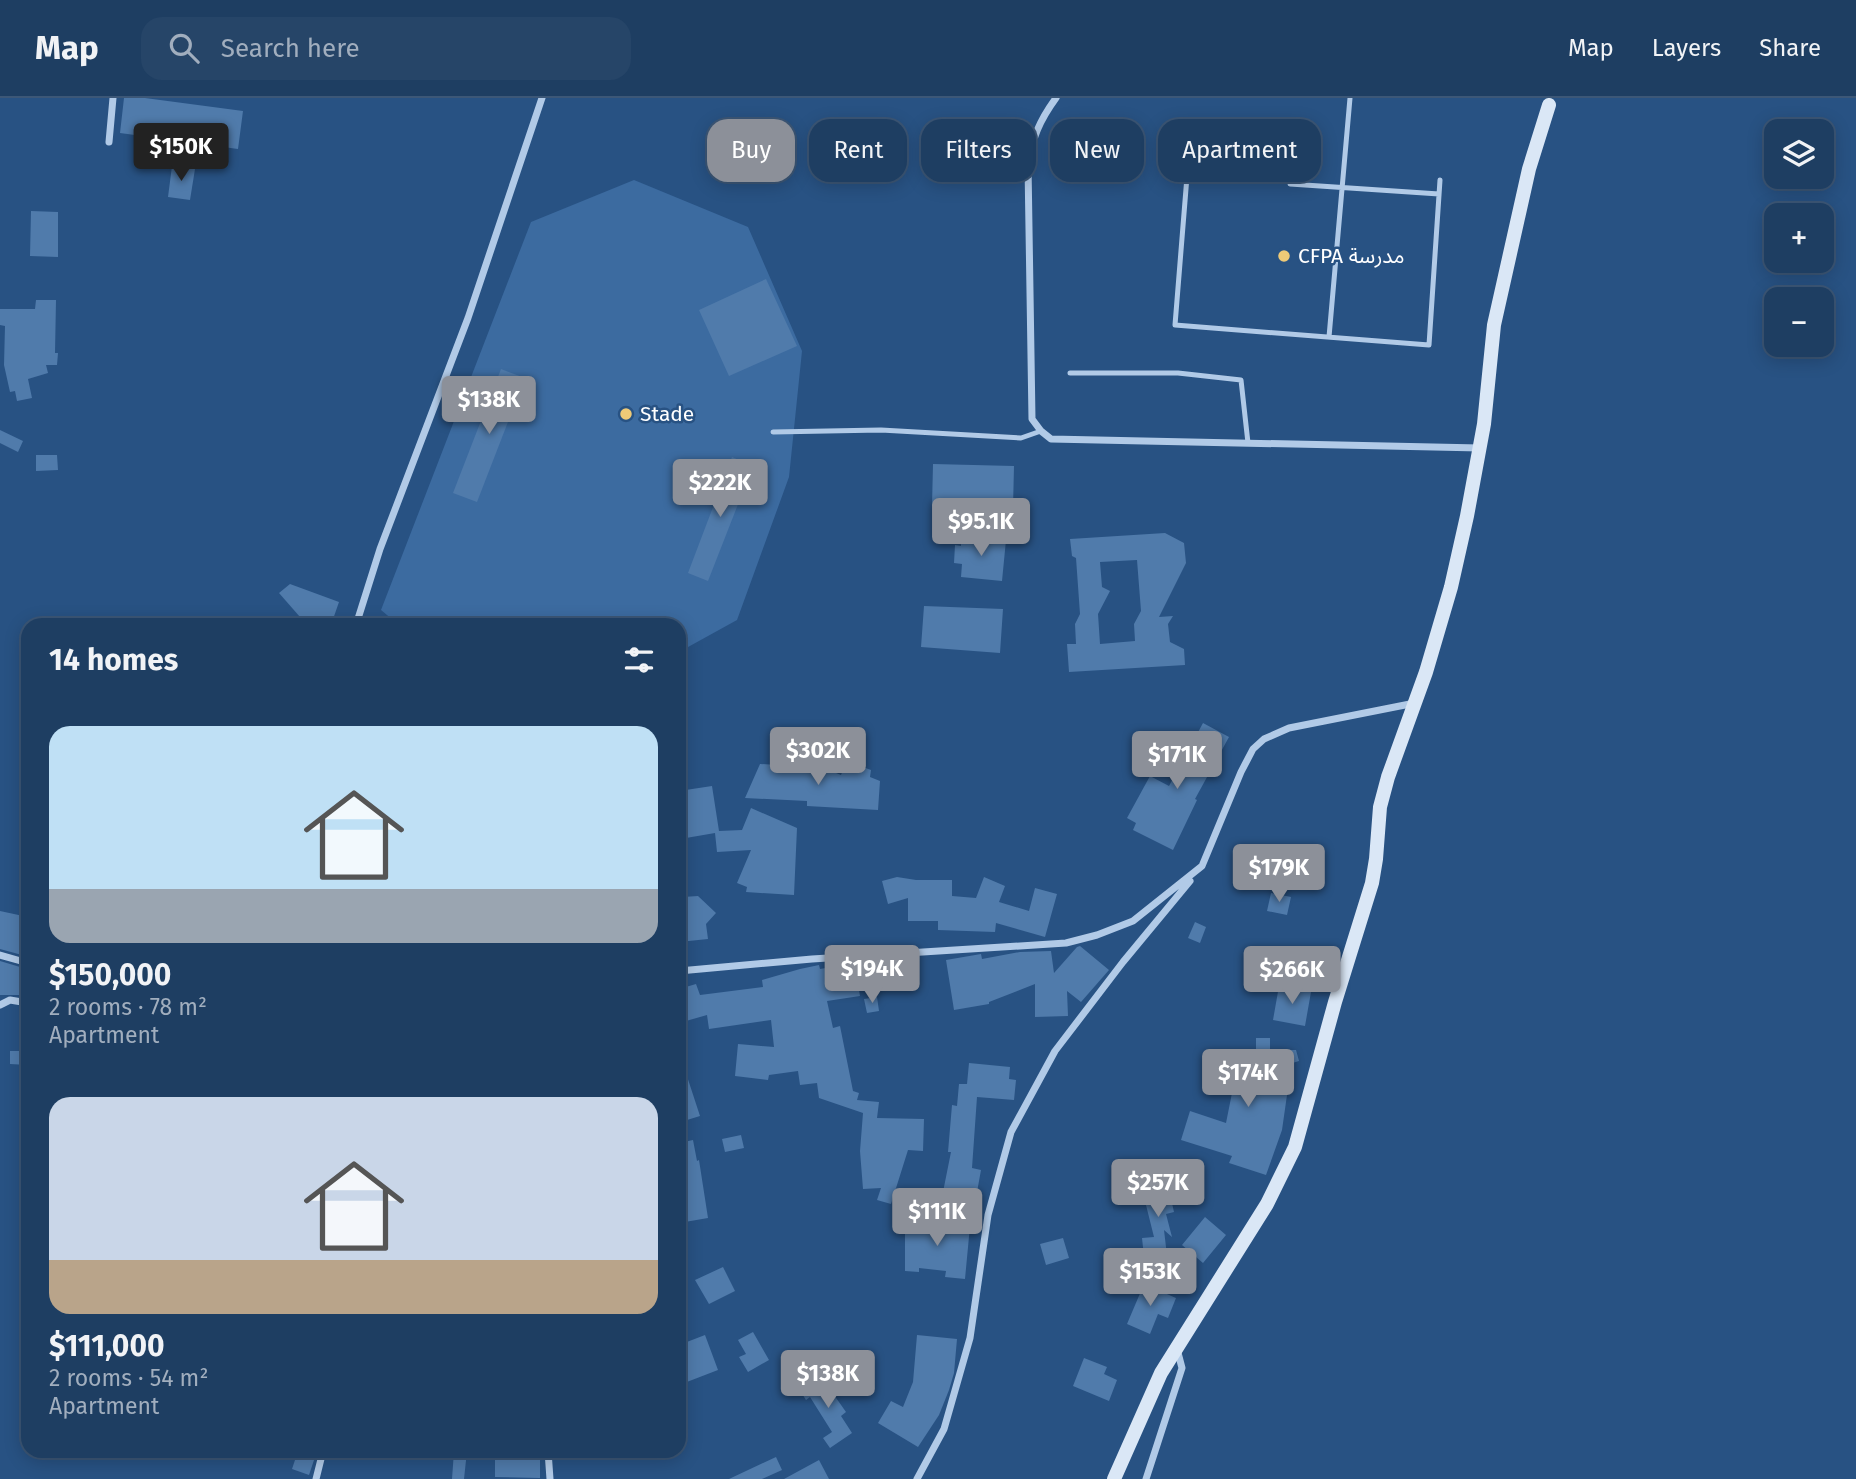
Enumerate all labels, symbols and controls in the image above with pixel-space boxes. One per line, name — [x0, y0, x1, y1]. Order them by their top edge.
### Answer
search box — [141, 17, 631, 80]
text: Map — [35, 28, 99, 68]
icon: search — [165, 29, 203, 67]
text: Search here — [221, 33, 360, 64]
text: Map — [1568, 34, 1614, 62]
text: Layers — [1652, 34, 1721, 62]
text: Share — [1759, 34, 1821, 62]
chip: Buy — [707, 119, 795, 182]
chip: Rent — [809, 119, 907, 182]
chip: Filters — [921, 119, 1036, 182]
chip: New — [1050, 119, 1144, 182]
chip: Apartment — [1158, 119, 1321, 182]
map controls — [1764, 119, 1834, 357]
button: layers — [1764, 119, 1834, 189]
pin: $150K — [132, 123, 230, 183]
text: $150K — [150, 132, 212, 160]
button: + — [1764, 203, 1834, 273]
place label: CFPA مدرسة — [1298, 243, 1405, 269]
marker: CFPA مدرسة — [1276, 248, 1292, 264]
button: − — [1764, 287, 1834, 357]
pin: $138K — [440, 376, 538, 436]
text: $138K — [458, 385, 520, 413]
place label: Stade — [640, 401, 694, 427]
marker: Stade — [618, 406, 634, 422]
pin: $222K — [671, 460, 769, 519]
text: $222K — [689, 468, 751, 496]
pin: $95.1K — [924, 498, 1038, 558]
text: $95.1K — [948, 507, 1014, 535]
icon: filters — [620, 641, 658, 679]
text: 14 homes — [49, 642, 178, 678]
pin: $302K — [769, 728, 867, 787]
pin: $171K — [1128, 732, 1226, 791]
text: $302K — [786, 736, 850, 764]
text: $171K — [1148, 740, 1206, 768]
icon: home — [291, 772, 417, 898]
pin: $179K — [1230, 844, 1328, 904]
text: $179K — [1249, 853, 1309, 881]
pin: $194K — [823, 946, 921, 1005]
pin: $266K — [1243, 946, 1341, 1006]
text: $194K — [841, 954, 903, 982]
text: $266K — [1260, 955, 1324, 983]
text: $150,000 — [49, 957, 171, 993]
text: 2 rooms · 78 m² — [49, 993, 207, 1021]
text: Apartment — [49, 1021, 159, 1049]
pin: $174K — [1199, 1049, 1297, 1109]
text: $174K — [1218, 1058, 1278, 1086]
icon: home — [291, 1143, 417, 1269]
pin: $257K — [1109, 1160, 1207, 1219]
text: $257K — [1127, 1168, 1189, 1196]
pin: $111K — [888, 1188, 986, 1248]
text: $111K — [908, 1197, 966, 1225]
pin: $153K — [1101, 1248, 1199, 1308]
text: $153K — [1119, 1257, 1181, 1285]
text: $111,000 — [49, 1328, 165, 1364]
pin: $138K — [779, 1350, 877, 1410]
text: $138K — [797, 1359, 859, 1387]
text: 2 rooms · 54 m² — [49, 1364, 208, 1392]
text: Apartment — [49, 1392, 159, 1420]

